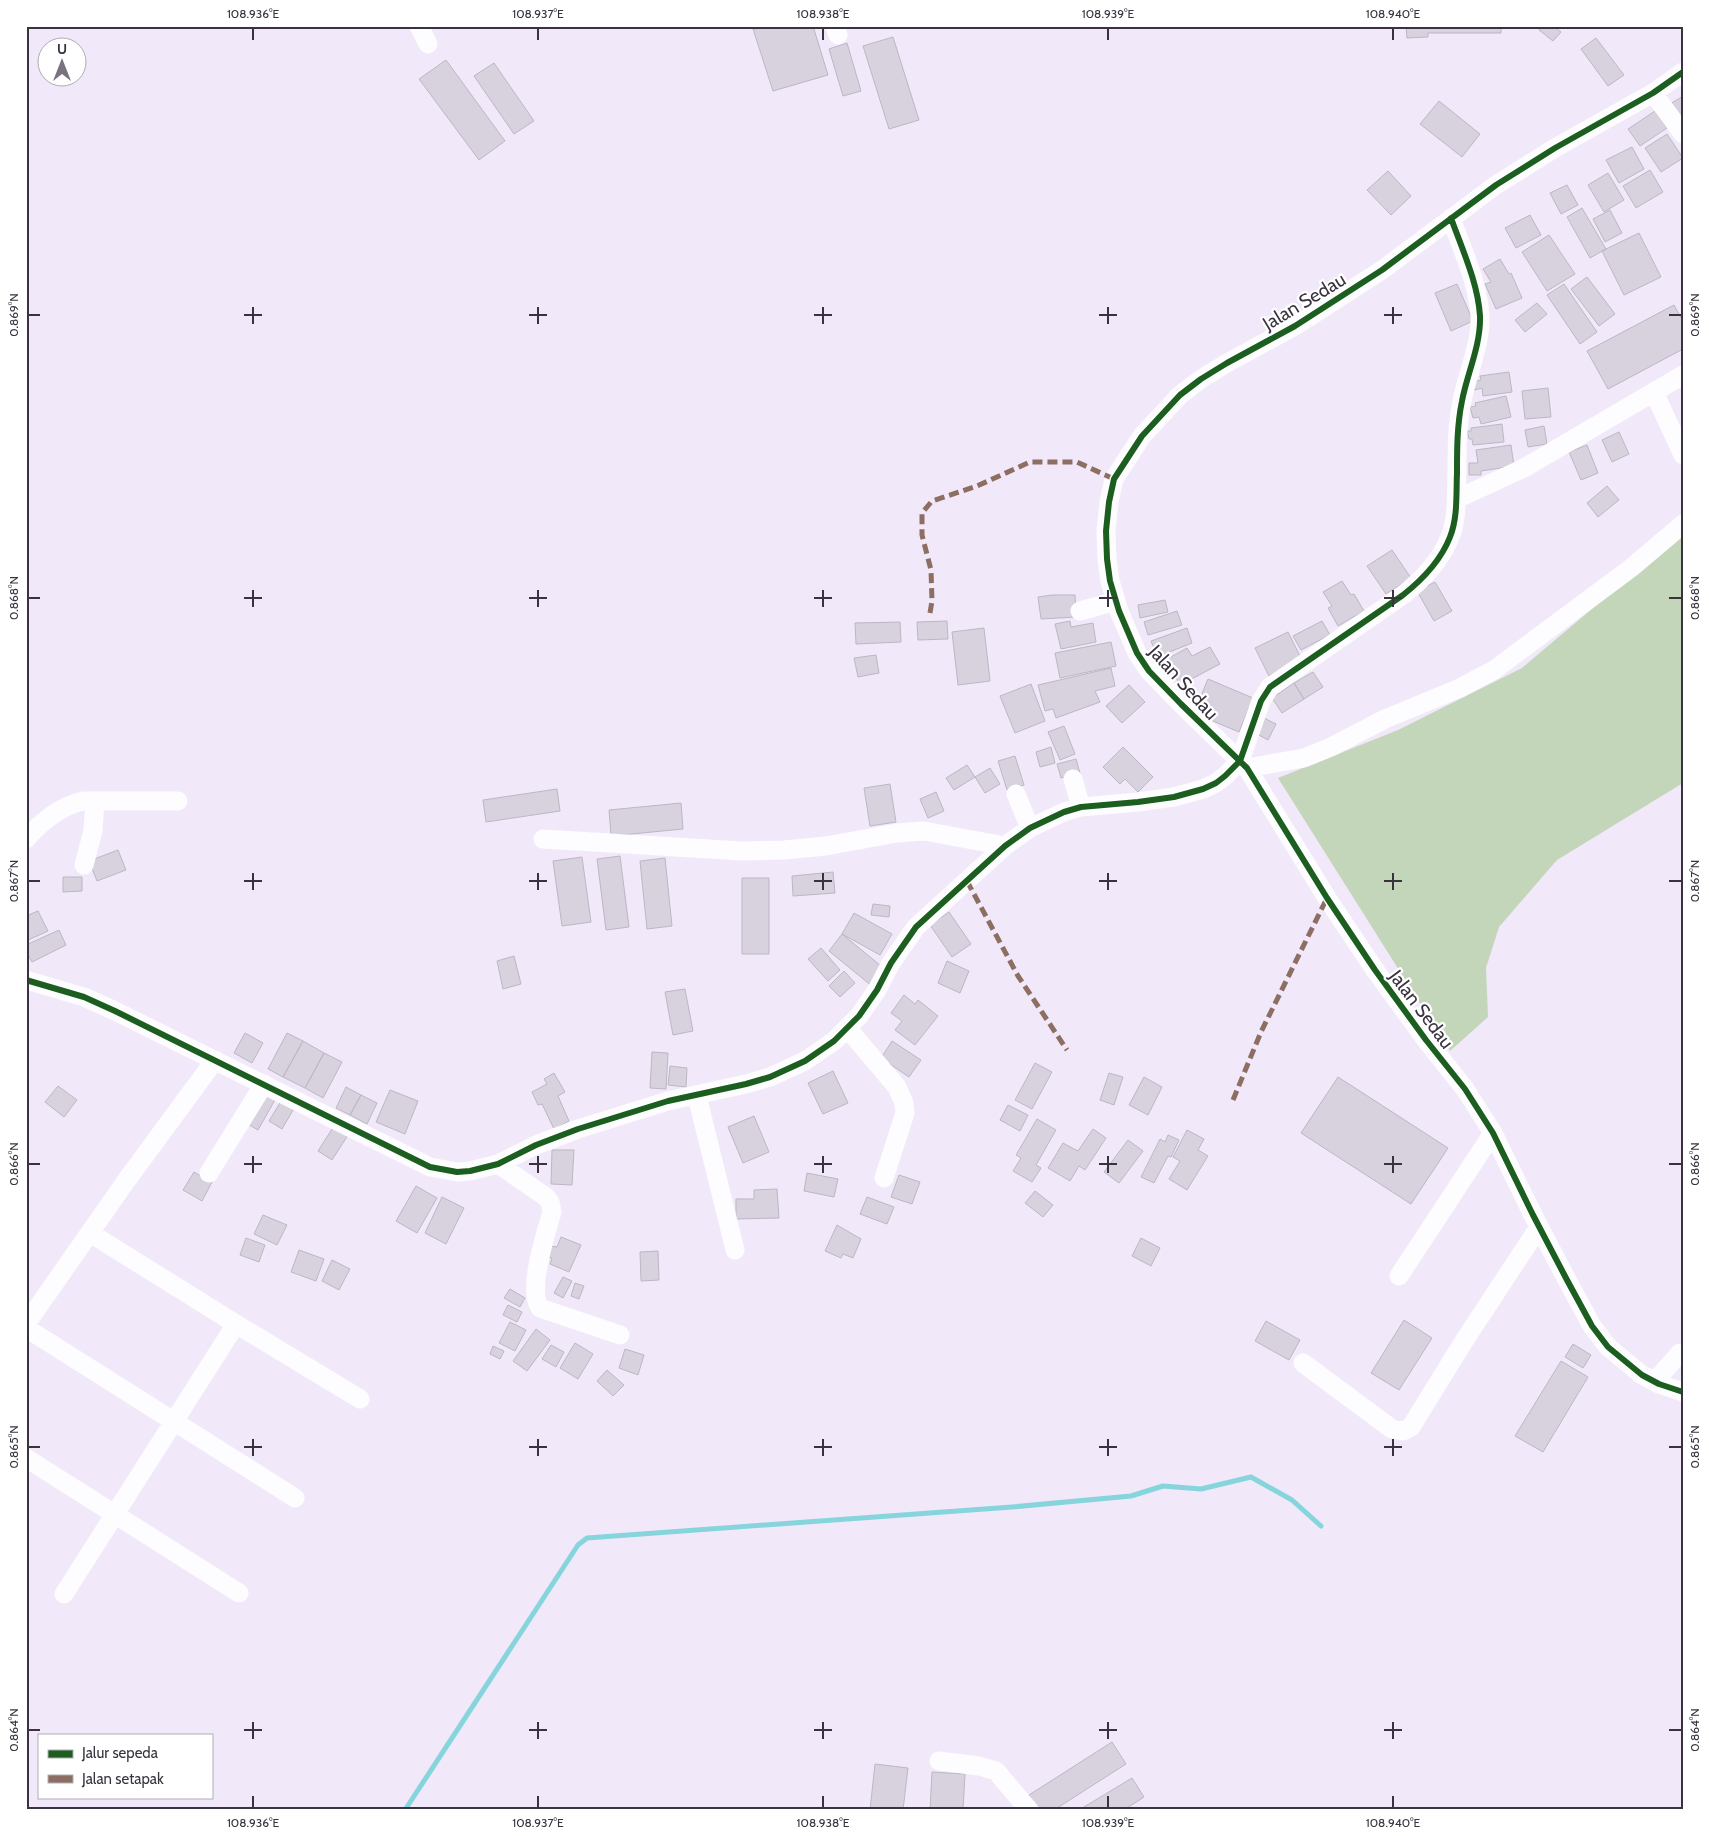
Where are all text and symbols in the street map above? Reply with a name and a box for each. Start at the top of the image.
text: 108.936°E [227,6,279,21]
text: 108.937°E [512,6,564,21]
text: 108.938°E [797,6,850,21]
text: 108.939°E [1082,6,1135,21]
text: 108.940°E [1366,6,1421,21]
north arrow [38,38,88,88]
text: U [57,40,67,58]
street label: Jalan Sedau [1258,268,1350,336]
text: 0.869°N [6,293,21,337]
text: 0.869°N [1687,293,1702,337]
text: 0.868°N [6,576,21,620]
text: 0.868°N [1687,576,1702,620]
street label: Jalan Sedau [1143,639,1223,724]
text: 0.867°N [6,860,21,902]
text: 0.867°N [1687,860,1702,902]
street label: Jalan Sedau [1384,965,1459,1053]
text: 0.866°N [6,1142,21,1186]
text: 0.866°N [1687,1142,1702,1186]
text: 0.865°N [6,1425,21,1469]
text: 0.865°N [1687,1425,1702,1469]
text: 0.864°N [6,1708,21,1752]
text: 0.864°N [1687,1708,1702,1752]
legend [38,1734,212,1798]
text: Jalur sepeda [81,1744,159,1762]
text: Jalan setapak [81,1770,164,1788]
text: 108.936°E [227,1815,279,1830]
text: 108.937°E [512,1815,564,1830]
text: 108.938°E [797,1815,850,1830]
text: 108.939°E [1082,1815,1135,1830]
text: 108.940°E [1366,1815,1421,1830]

